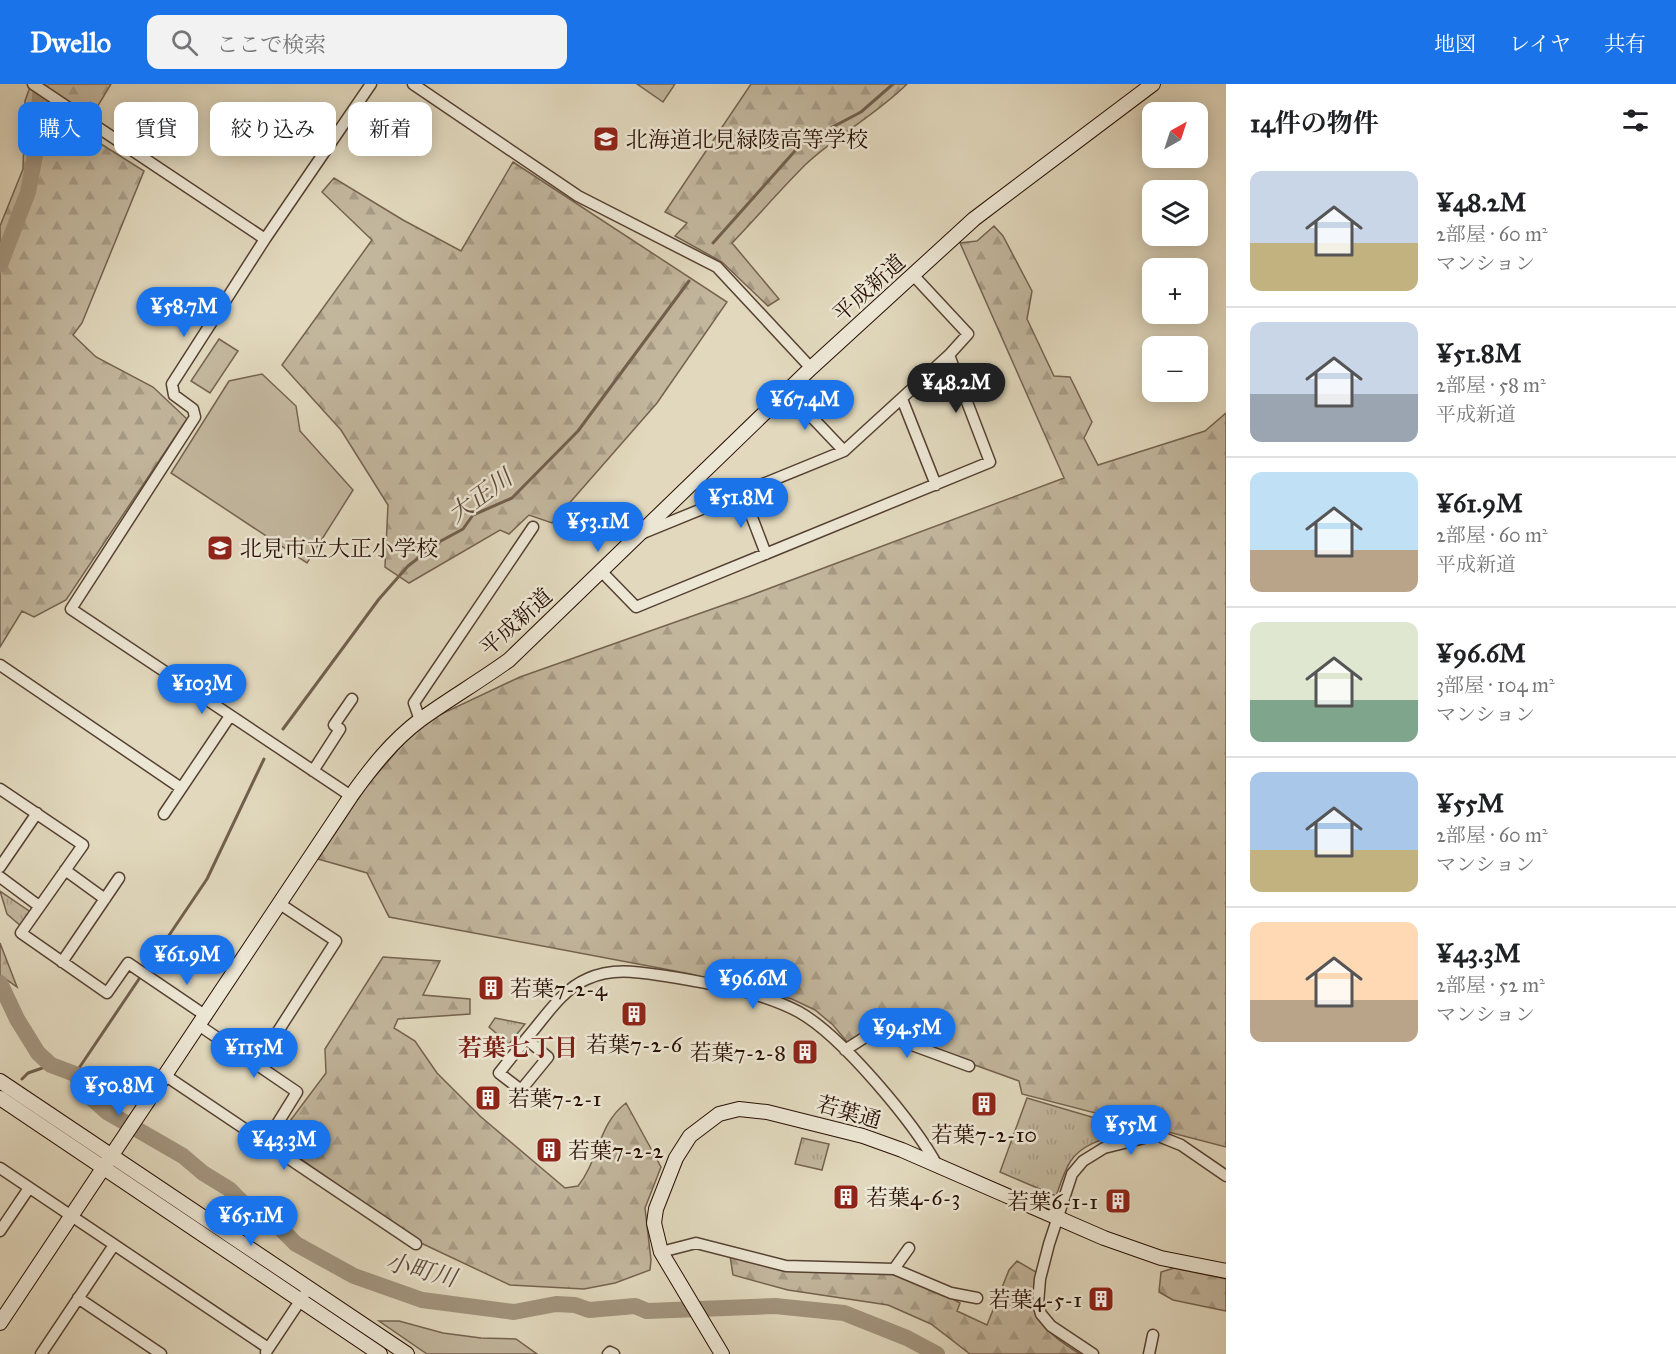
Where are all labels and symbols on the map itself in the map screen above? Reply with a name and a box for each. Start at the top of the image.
north arrow [1142,102,1208,168]
school or university icon: 北海道北見緑陵高等学校 [591,124,621,154]
place label: 北海道北見緑陵高等学校 [626,126,868,153]
street label: 平成新道 [827,249,911,327]
pin: ¥58.7M [135,287,233,338]
pin: ¥48.2M [907,363,1005,414]
pin: ¥67.4M [756,380,854,431]
water label: 大正川 [442,461,520,529]
pin: ¥51.8M [692,478,790,529]
pin: ¥53.1M [549,502,647,553]
school or university icon: 北見市立大正小学校 [205,533,235,563]
place label: 北見市立大正小学校 [240,535,438,562]
street label: 平成新道 [474,583,558,661]
pin: ¥103M [160,664,244,715]
pin: ¥61.9M [138,935,236,986]
pin: ¥96.6M [704,959,802,1010]
building icon: 若葉7-2-4 [476,973,506,1003]
place label: 若葉7-2-4 [510,975,608,1002]
building icon: 若葉7-2-6 [619,999,649,1029]
pin: ¥94.5M [858,1008,956,1059]
pin: ¥115M [212,1028,296,1079]
place label: 若葉7-2-6 [586,1031,683,1058]
district label: 若葉七丁目 [458,1033,578,1063]
building icon: 若葉7-2-8 [790,1037,820,1067]
place label: 若葉7-2-8 [690,1039,786,1066]
pin: ¥50.8M [70,1066,168,1117]
building icon: 若葉7-2-1 [473,1083,503,1113]
place label: 若葉7-2-1 [508,1085,601,1112]
building icon: 若葉7-2-10 [969,1089,999,1119]
street label: 若葉通 [814,1090,884,1134]
pin: ¥55M [1095,1105,1167,1156]
pin: ¥43.3M [235,1120,333,1171]
place label: 若葉7-2-10 [931,1121,1037,1148]
building icon: 若葉7-2-2 [534,1135,564,1165]
place label: 若葉7-2-2 [568,1137,664,1164]
building icon: 若葉4-6-3 [831,1182,861,1212]
place label: 若葉4-6-3 [866,1184,960,1211]
building icon: 若葉6-1-1 [1103,1186,1133,1216]
place label: 若葉6-1-1 [1007,1188,1098,1215]
pin: ¥65.1M [202,1196,300,1247]
water label: 小町川 [382,1247,462,1294]
building icon: 若葉4-5-1 [1086,1284,1116,1314]
place label: 若葉4-5-1 [989,1286,1082,1313]

